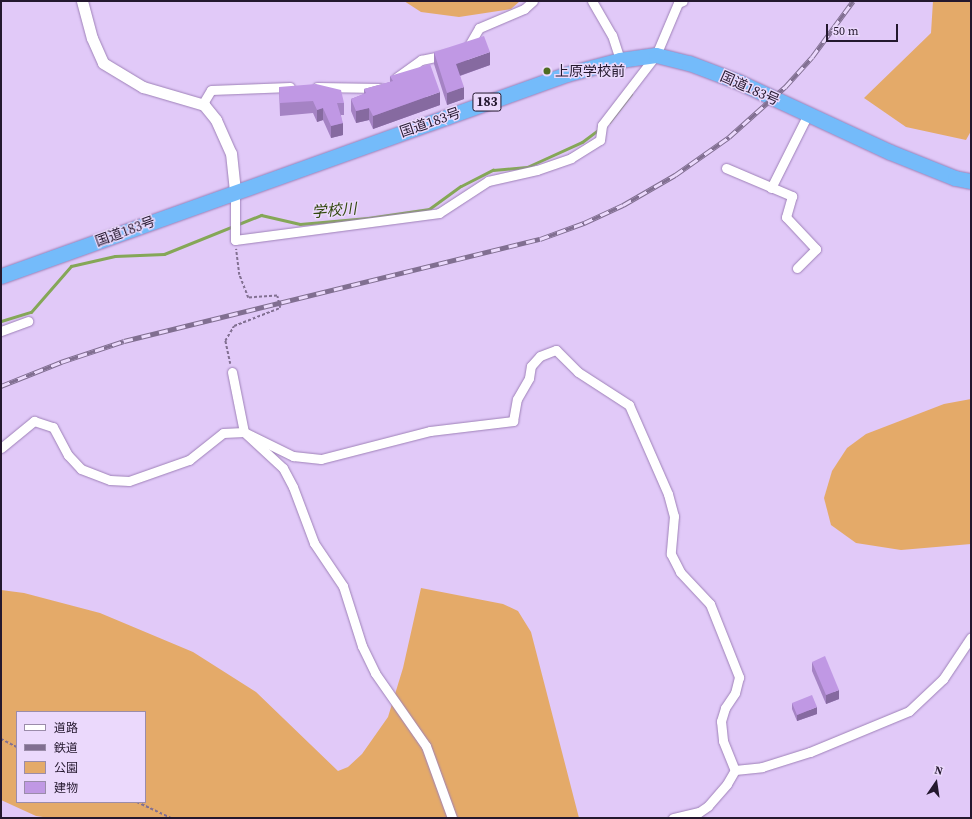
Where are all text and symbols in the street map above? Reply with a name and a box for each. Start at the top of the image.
scale bar [828,16,900,42]
text: 50 m [833,23,859,39]
place label: 上原学校前 [555,63,625,79]
marker: 上原学校前 [542,66,552,76]
street label: 国道183号 [718,68,782,108]
road number: 183 [472,91,502,113]
street label: 国道183号 [397,104,463,140]
water label: 学校川 [311,199,357,221]
street label: 国道183号 [93,212,157,250]
legend [16,711,146,803]
text: 道路 [54,720,78,736]
text: 鉄道 [54,740,78,756]
text: 公園 [54,760,78,776]
north arrow [916,763,956,803]
text: N [933,763,944,779]
text: 建物 [54,780,78,796]

